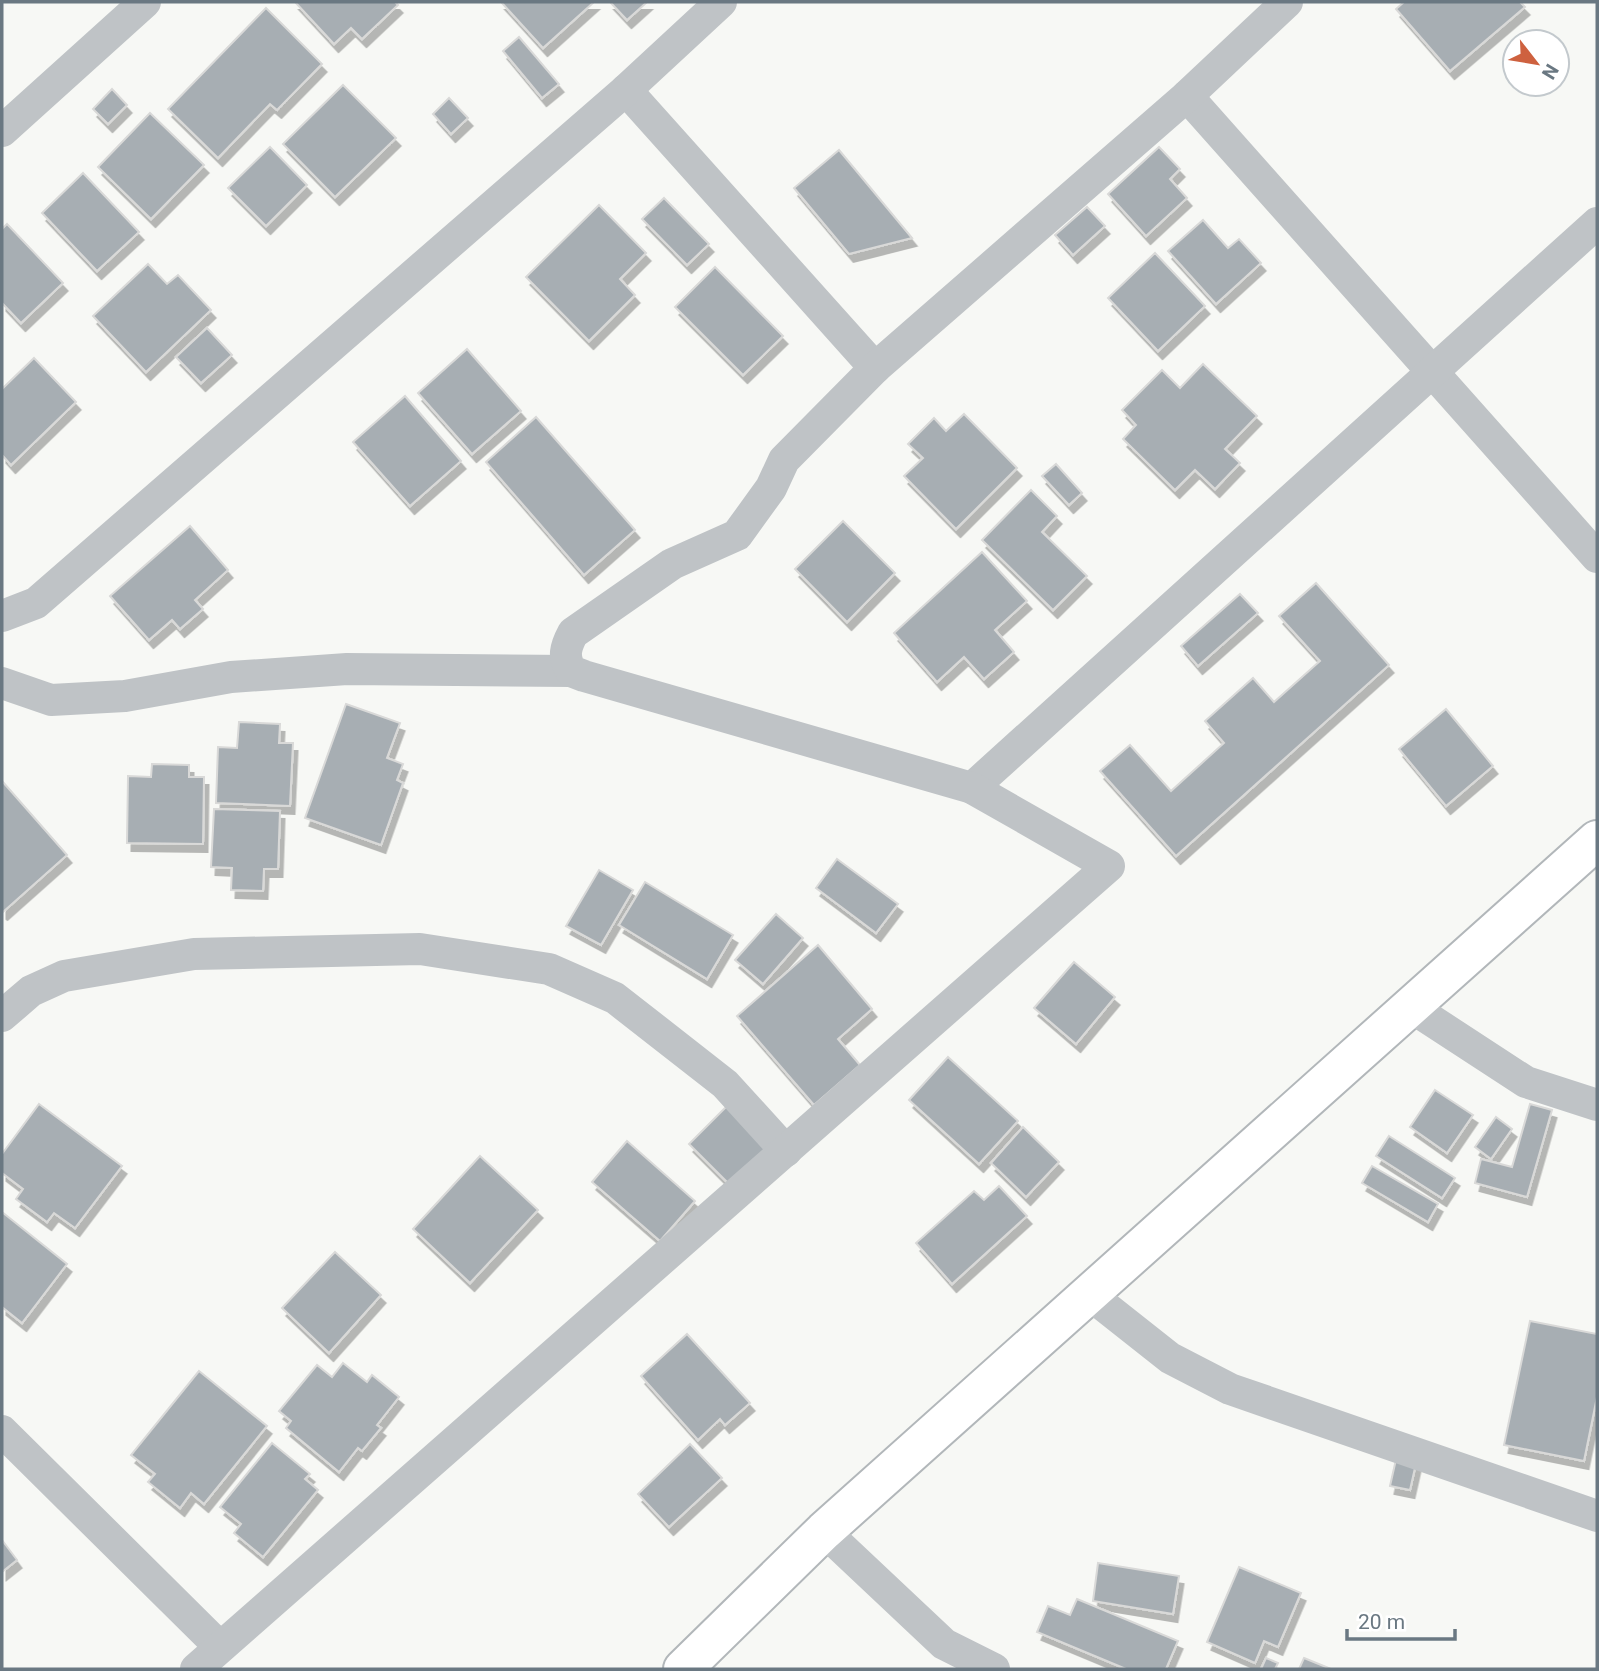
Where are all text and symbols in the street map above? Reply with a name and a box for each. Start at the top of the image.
north arrow [1501,28,1571,98]
text: N [1537,60,1563,83]
scale bar [1347,1598,1456,1642]
text: 20 m [1358,1610,1405,1634]

